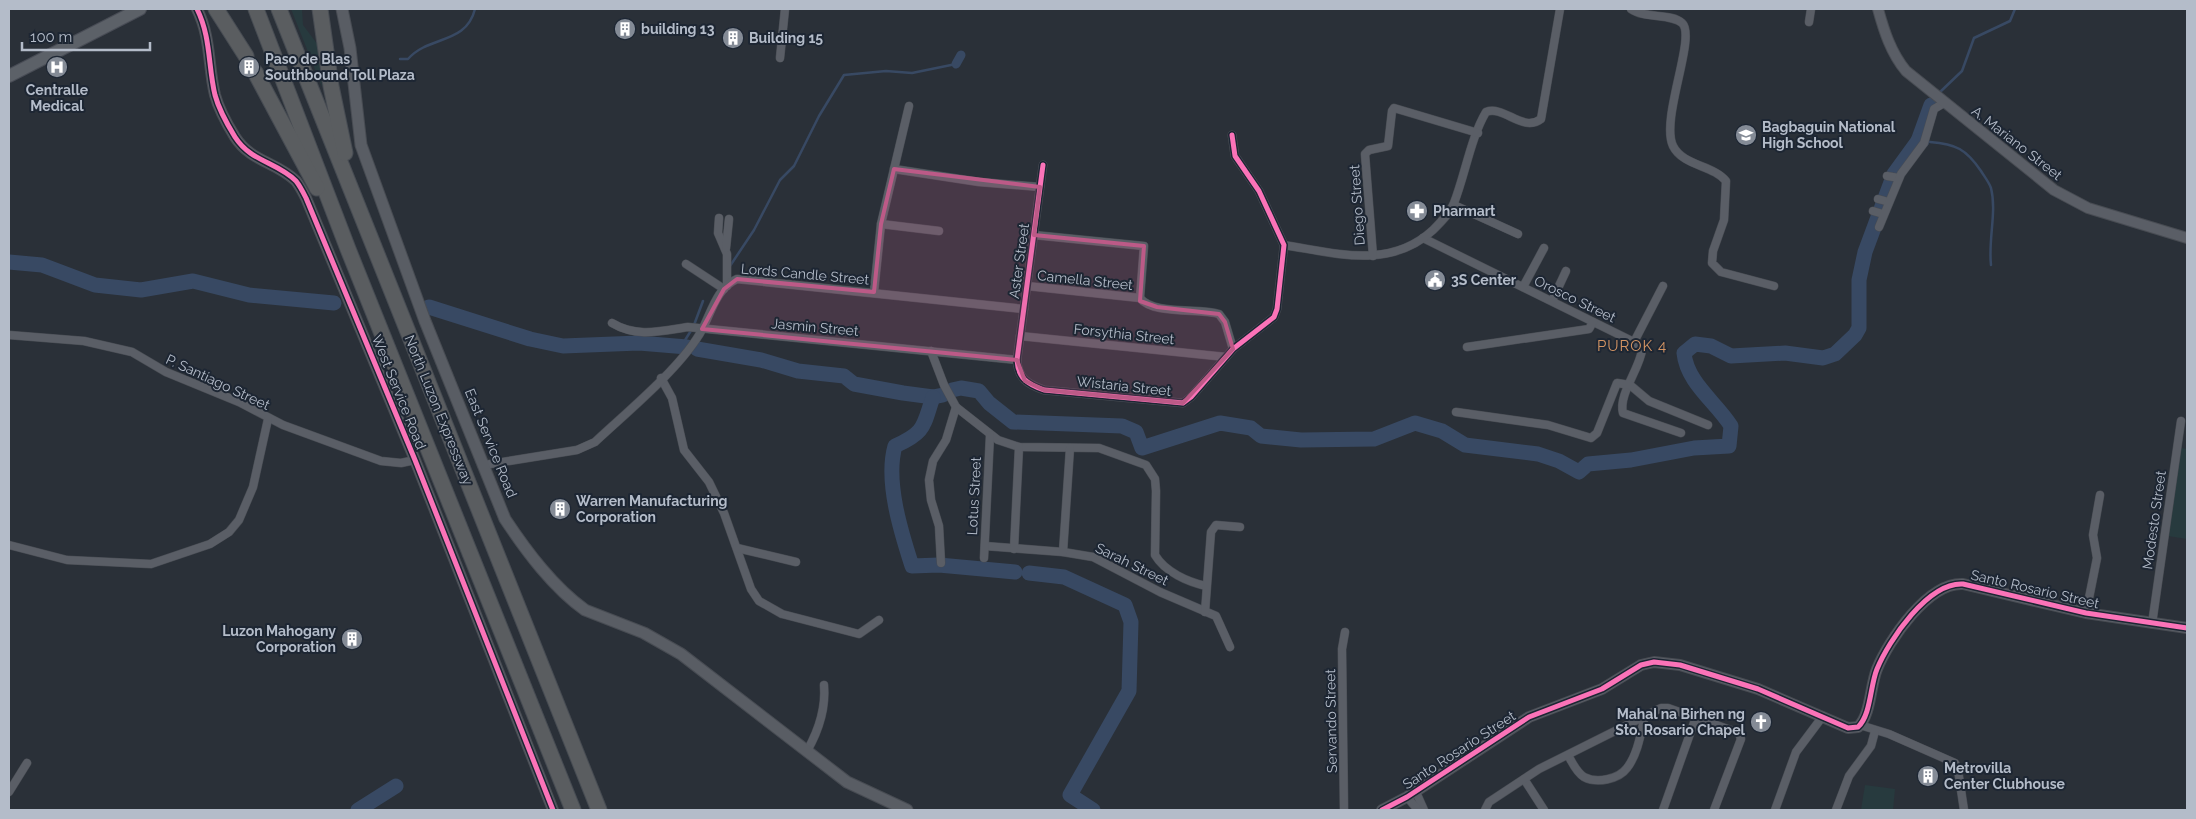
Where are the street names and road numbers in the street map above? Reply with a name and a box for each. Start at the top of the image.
street label: A. Mariano Street [1969,103,2066,183]
street label: Diego Street [1346,164,1368,246]
street label: Aster Street [1006,222,1032,300]
street label: Lords Candle Street [740,260,870,288]
street label: Camella Street [1036,267,1134,293]
street label: Orosco Street [1532,272,1619,326]
street label: Jasmin Street [771,315,860,339]
street label: Forsythia Street [1073,321,1175,347]
street label: West Service Road [369,332,429,452]
street label: North Luzon Expressway [402,333,477,488]
street label: P. Santiago Street [164,351,273,413]
street label: Wistaria Street [1076,373,1172,399]
street label: East Service Road [462,386,520,500]
street label: Lotus Street [964,456,984,536]
street label: Modesto Street [2139,469,2169,570]
street label: Sarah Street [1093,539,1171,589]
street label: Santo Rosario Street [1969,566,2101,612]
street label: Servando Street [1322,668,1340,773]
street label: Santo Rosario Street [1400,707,1519,792]

